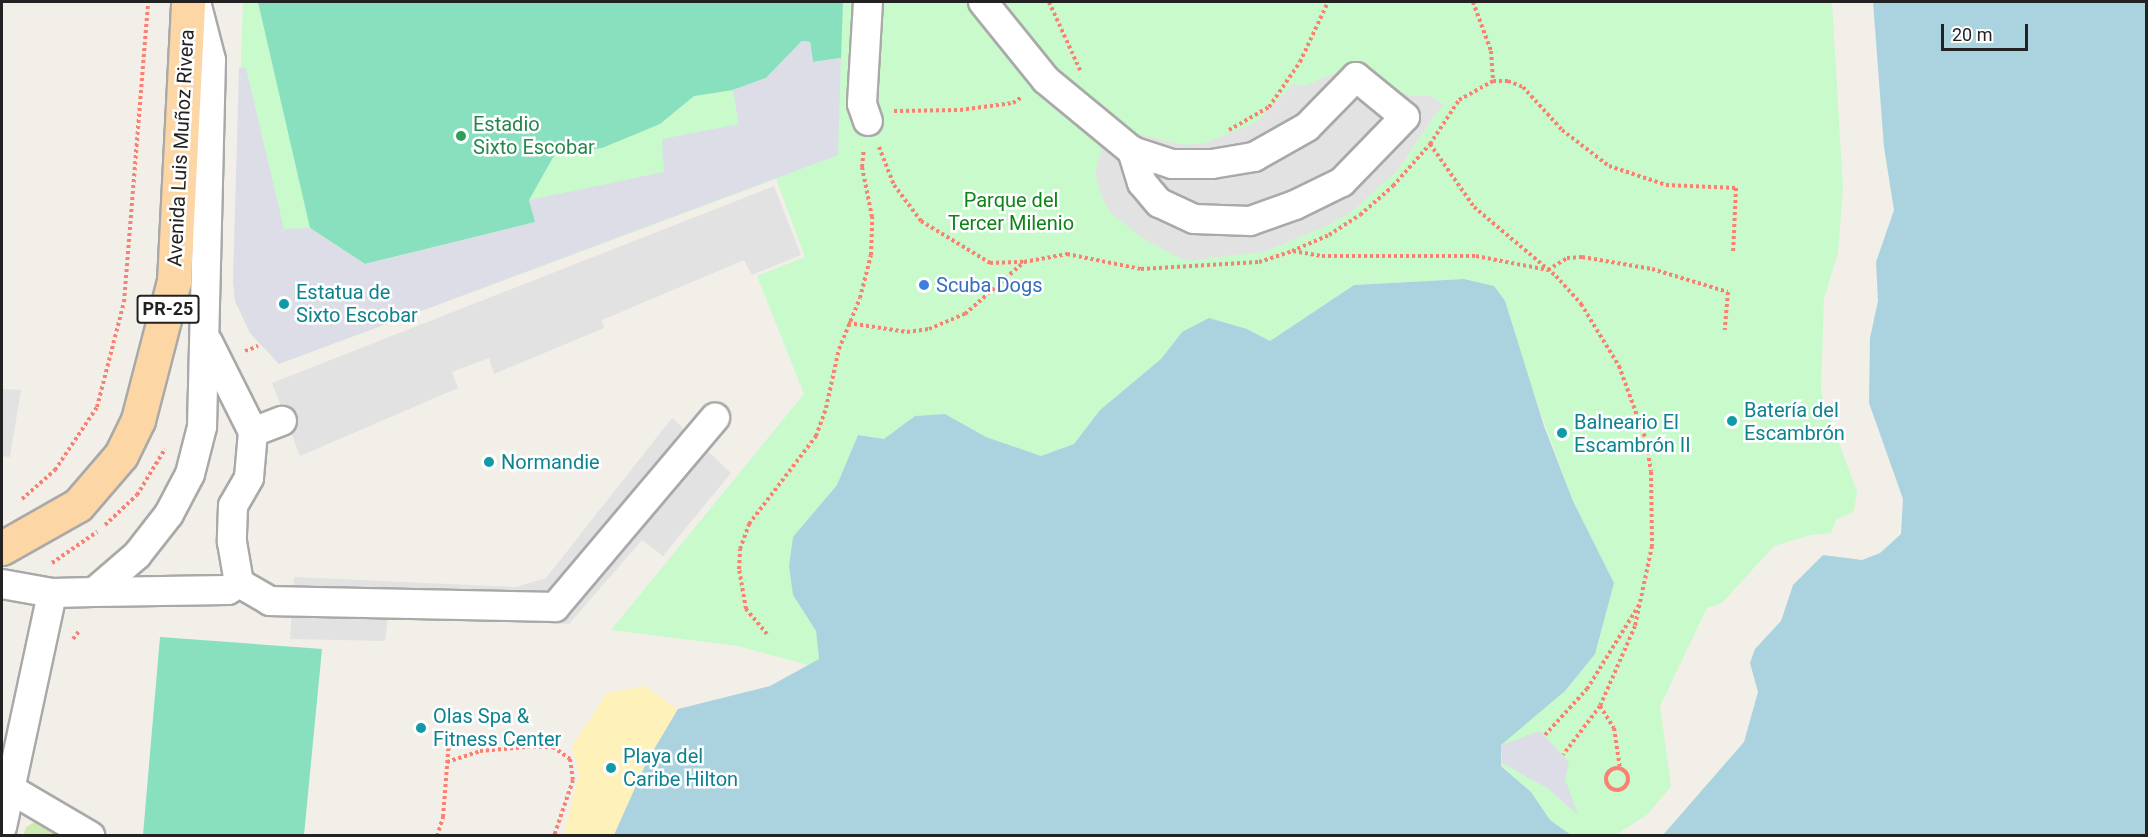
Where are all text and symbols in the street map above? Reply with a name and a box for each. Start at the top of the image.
scale bar [1944,12,2031,50]
text: 20 m [1952,24,1992,45]
street label: Avenida Luis Muñoz Rivera [163,29,199,267]
place label: Estadio Sixto Escobar [473,112,595,159]
marker: Estadio Sixto Escobar [454,129,468,143]
park label: Parque del Tercer Milenio [948,188,1074,235]
place label: Scuba Dogs [936,273,1043,297]
marker: Scuba Dogs [917,278,931,292]
place label: Estatua de Sixto Escobar [296,280,418,327]
road number: PR-25 [136,294,200,324]
marker: Estatua de Sixto Escobar [277,297,291,311]
place label: Batería del Escambrón [1744,398,1845,445]
place label: Balneario El Escambrón II [1574,410,1691,457]
marker: Batería del Escambrón [1725,414,1739,428]
marker: Balneario El Escambrón II [1555,426,1569,440]
place label: Normandie [501,450,600,474]
marker: Normandie [482,455,496,469]
place label: Olas Spa & Fitness Center [433,704,561,751]
marker: Olas Spa & Fitness Center [414,721,428,735]
place label: Playa del Caribe Hilton [623,744,738,791]
marker: Playa del Caribe Hilton [604,761,618,775]

